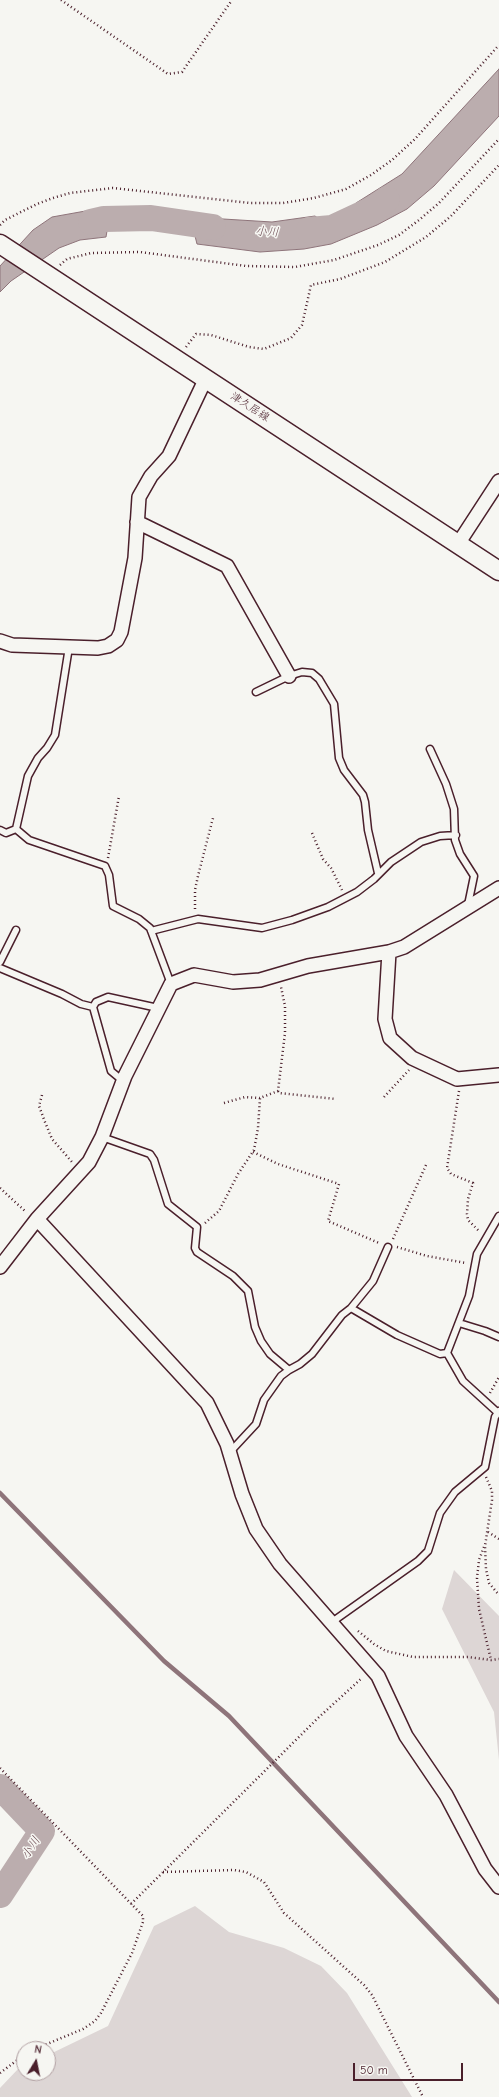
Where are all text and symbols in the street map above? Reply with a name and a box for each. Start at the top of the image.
water label: 小川 [255,224,279,240]
street label: 津久居線 [228,389,272,425]
water label: 小川 [18,1834,44,1862]
north arrow [16,2041,56,2081]
text: N [33,2043,43,2057]
scale bar [355,2055,465,2081]
text: 50 m [360,2063,388,2077]

